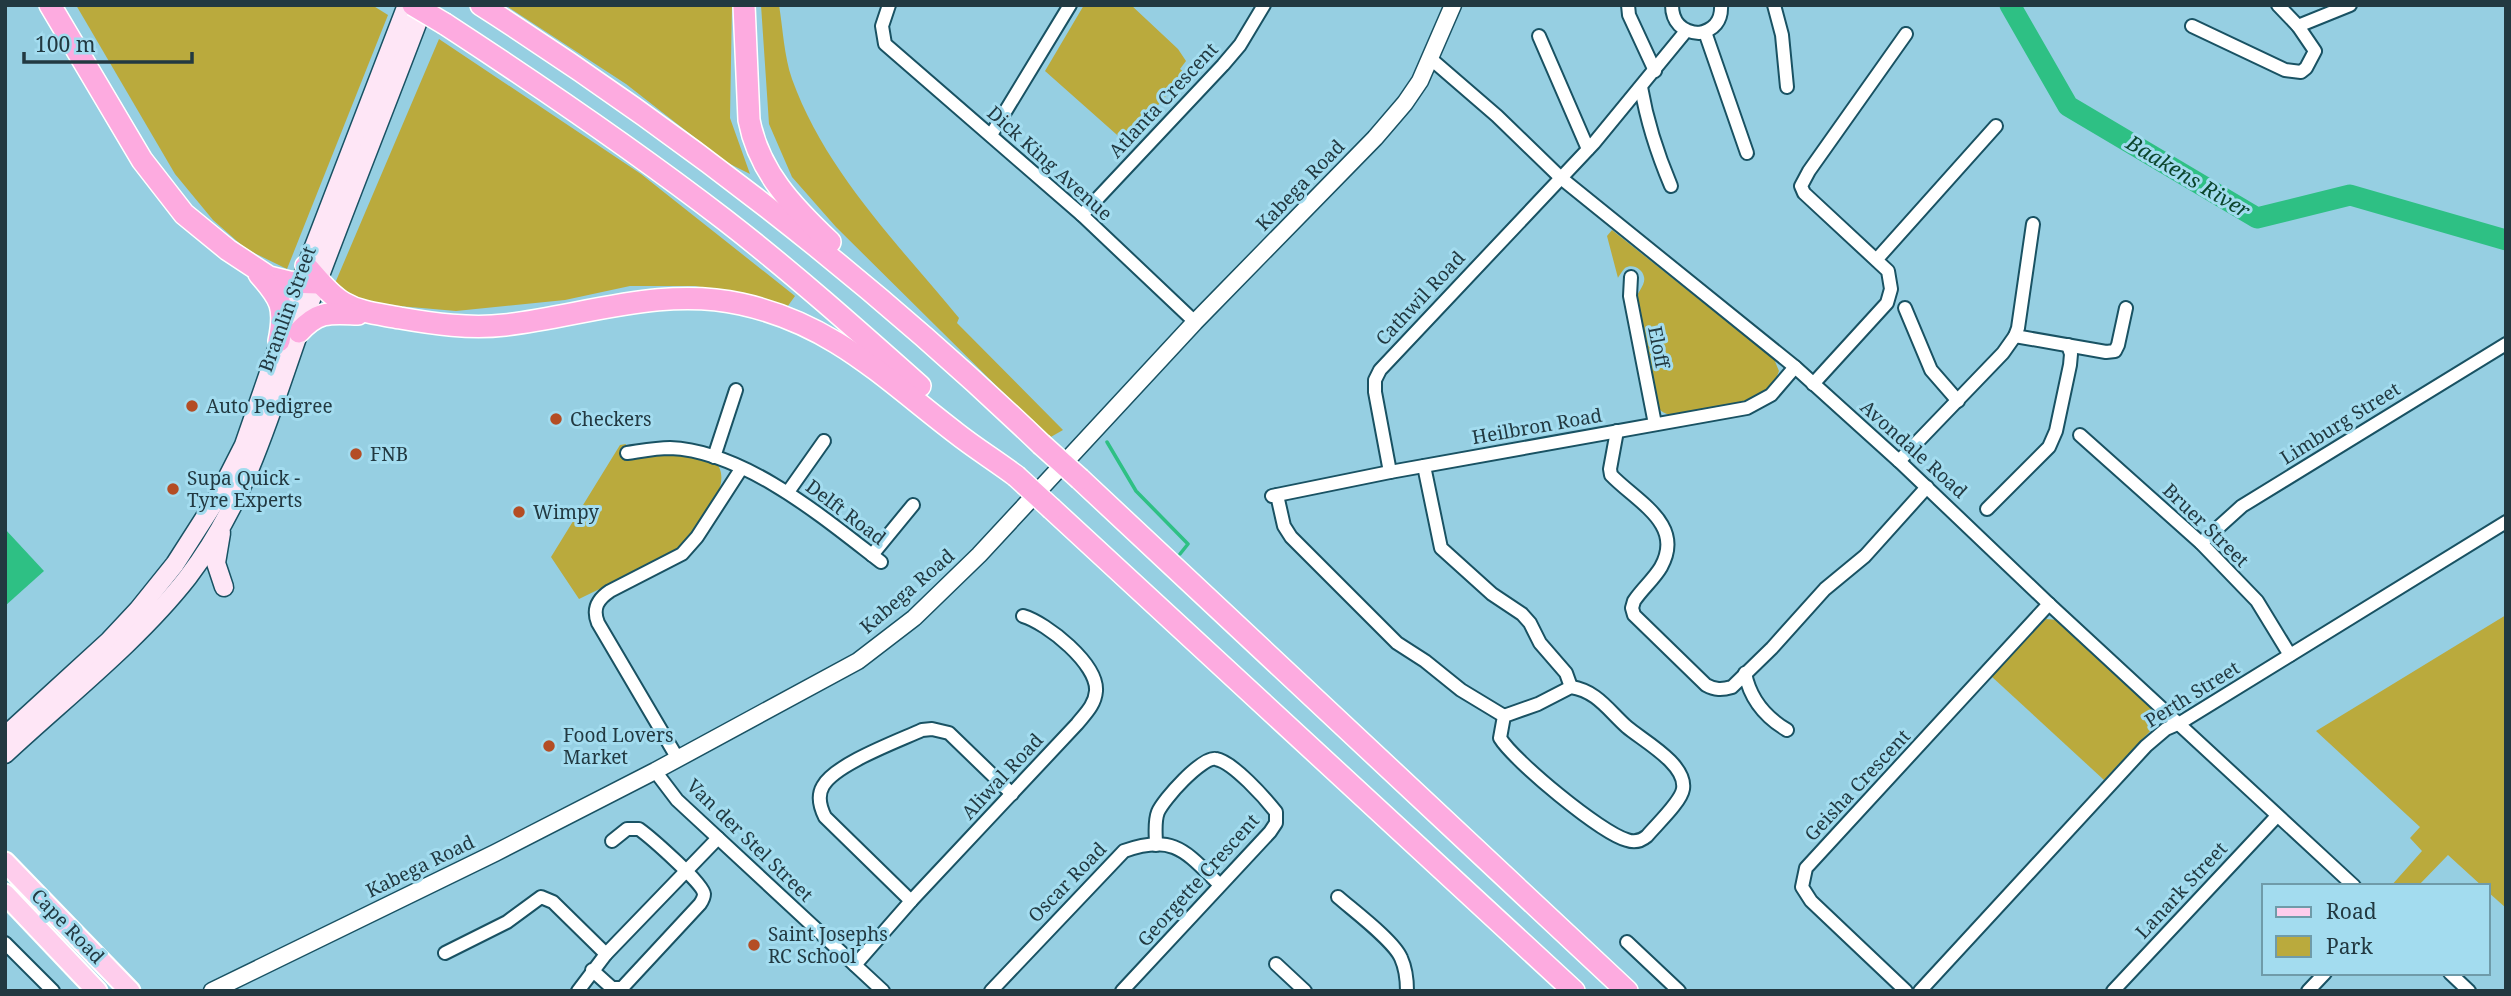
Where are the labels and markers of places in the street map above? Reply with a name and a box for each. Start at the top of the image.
place label: Auto Pedigree [206,393,333,419]
marker: Auto Pedigree [184,398,200,414]
place label: Checkers [570,406,652,432]
marker: Checkers [548,411,564,427]
place label: FNB [370,441,408,467]
marker: FNB [348,446,364,462]
place label: Supa Quick - Tyre Experts [187,465,302,513]
marker: Supa Quick - Tyre Experts [165,481,181,497]
place label: Wimpy [533,499,599,525]
marker: Wimpy [511,504,527,520]
place label: Food Lovers Market [563,722,673,770]
marker: Food Lovers Market [541,738,557,754]
place label: Saint Josephs RC School [768,921,888,969]
marker: Saint Josephs RC School [746,937,762,953]

